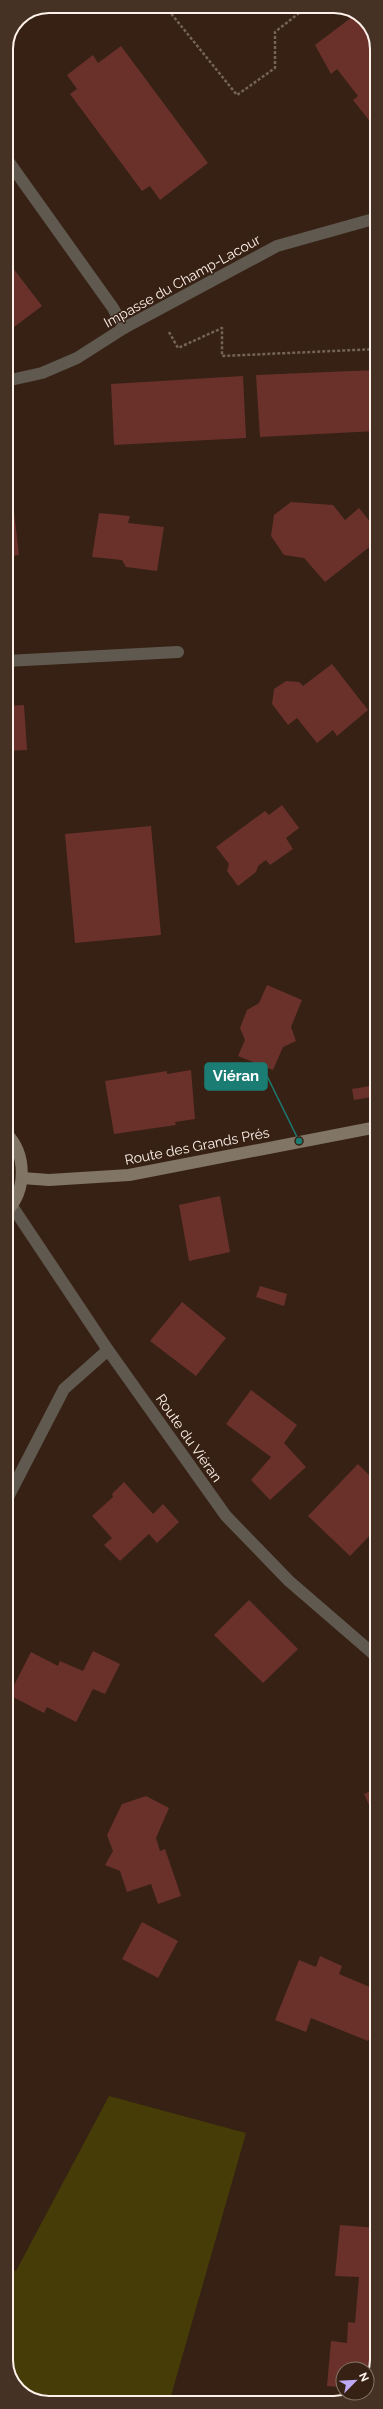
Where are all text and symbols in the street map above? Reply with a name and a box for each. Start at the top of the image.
street label: Impasse du Champ-Lacour [101,231,263,331]
callout: Viéran [205,1063,267,1090]
text: Viéran [213,1067,259,1085]
street label: Route des Grands Prés [123,1124,271,1168]
street label: Route du Viéran [153,1391,225,1485]
north arrow [335,2361,375,2401]
text: N [356,2371,371,2384]

